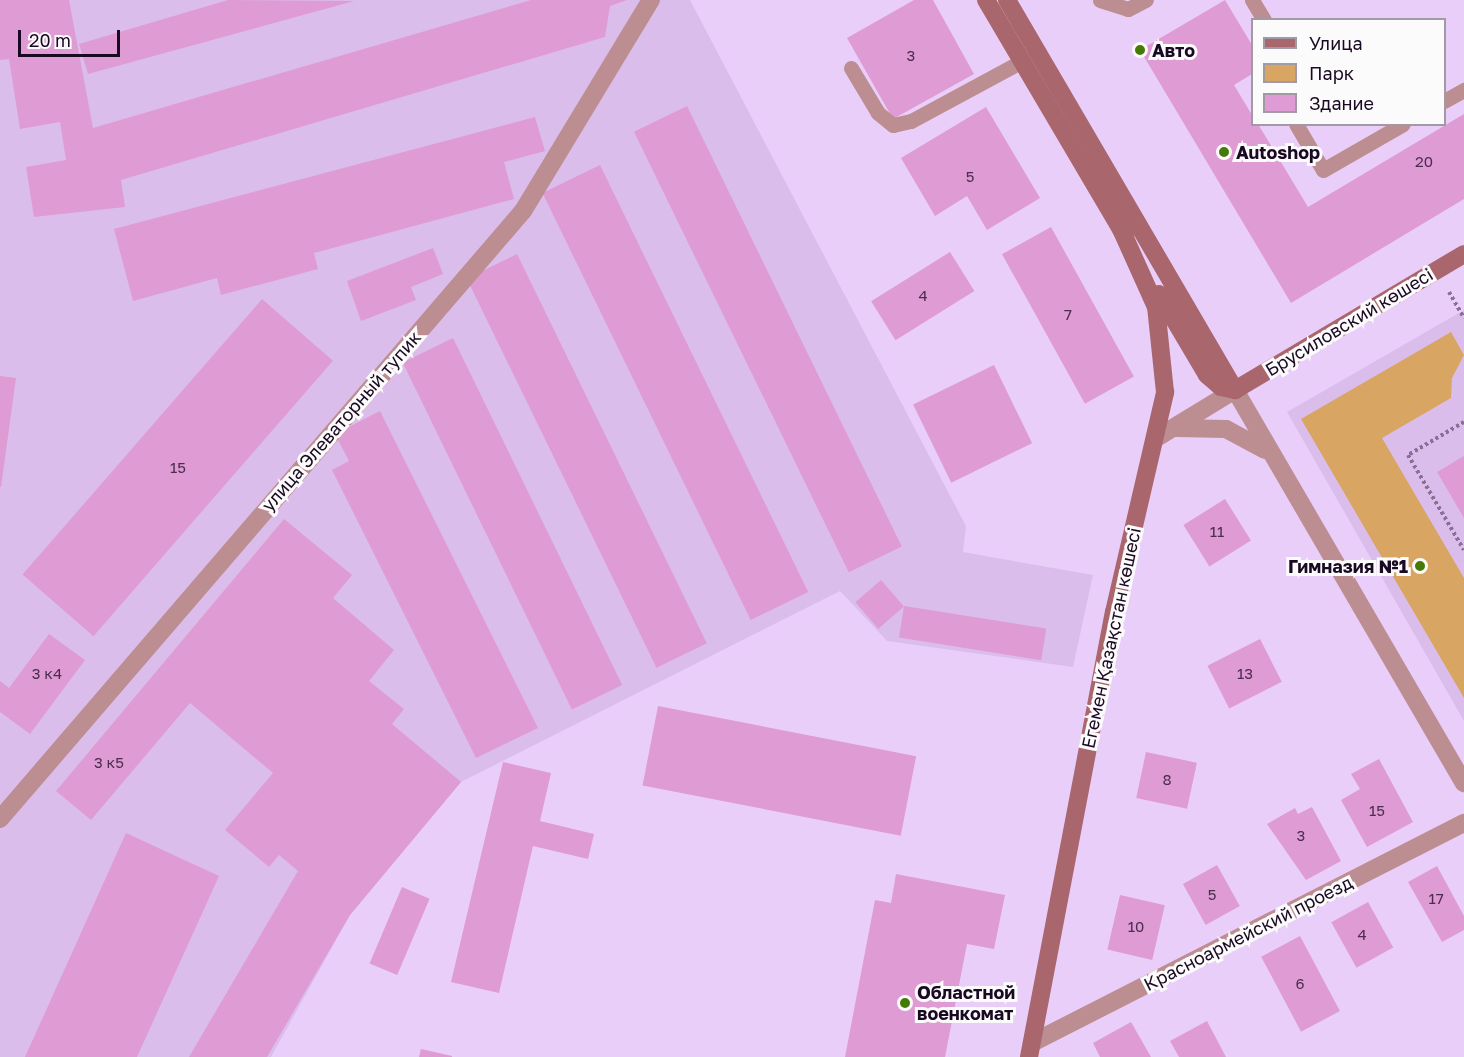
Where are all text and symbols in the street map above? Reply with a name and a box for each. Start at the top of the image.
scale bar [21,18,123,56]
legend [1251,18,1446,126]
text: 20 m [29,29,71,51]
text: Улица [1309,32,1363,54]
place label: Авто [1152,39,1195,61]
marker: Авто [1133,43,1147,57]
house number: 3 [907,47,915,65]
text: Парк [1309,62,1354,84]
text: Здание [1309,92,1374,114]
place label: Autoshop [1236,141,1320,163]
marker: Autoshop [1217,145,1231,159]
house number: 20 [1415,153,1433,171]
house number: 5 [966,168,974,186]
street label: Брусиловский көшесі [1261,263,1437,381]
house number: 4 [918,287,928,305]
house number: 7 [1064,306,1072,324]
street label: улица Элеваторный тупик [257,327,425,515]
house number: 15 [170,459,186,477]
house number: 11 [1210,523,1224,541]
street label: Егемен Қазақстан көшесі [1077,526,1145,750]
place label: Гимназия №1 [1288,555,1408,577]
marker: Гимназия №1 [1413,559,1427,573]
house number: 3 к4 [32,665,62,683]
house number: 13 [1237,665,1253,683]
house number: 3 к5 [94,754,124,772]
house number: 8 [1162,771,1172,789]
house number: 15 [1369,802,1385,820]
house number: 3 [1297,827,1305,845]
street label: Красноармейский проезд [1140,871,1356,995]
house number: 5 [1208,886,1216,904]
house number: 17 [1428,890,1444,908]
house number: 10 [1128,918,1144,936]
house number: 4 [1357,926,1367,944]
house number: 6 [1295,975,1305,993]
place label: Областной военкомат [917,982,1015,1024]
marker: Областной военкомат [898,996,912,1010]

